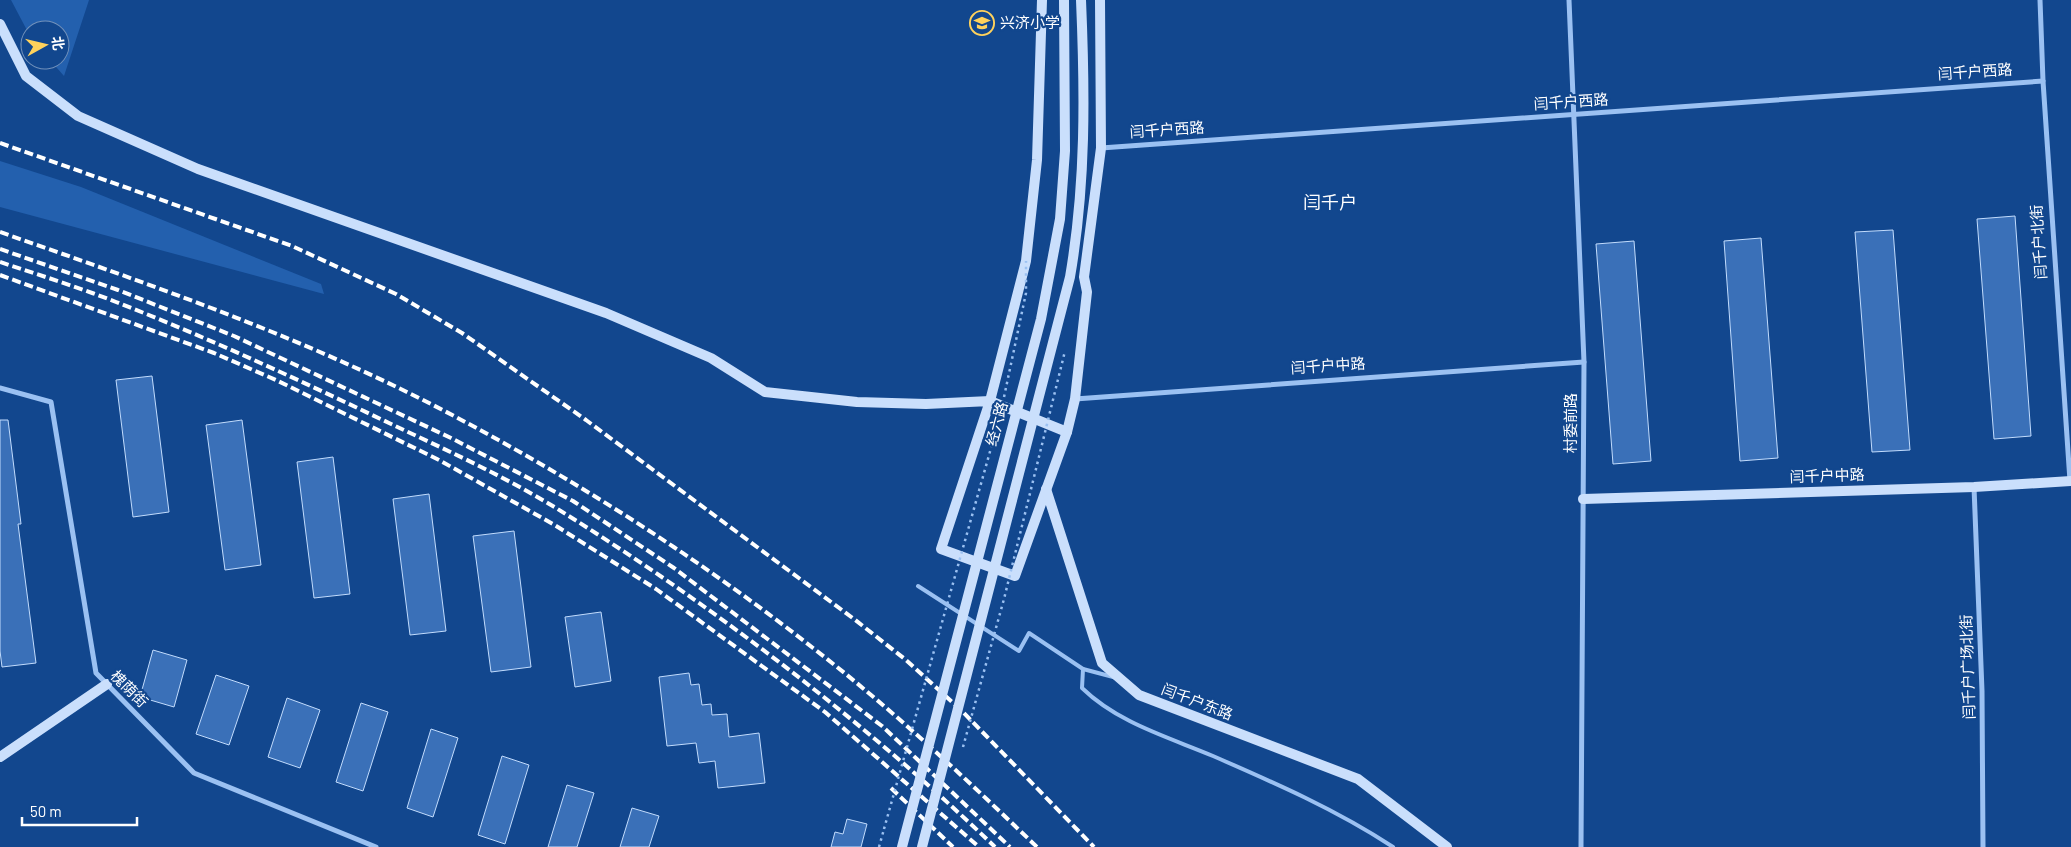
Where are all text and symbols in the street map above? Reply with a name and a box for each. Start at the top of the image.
school or university icon: 兴济小学 [969,10,995,36]
place label: 兴济小学 [1000,13,1060,31]
north arrow [20,20,70,70]
text: 北 [49,35,68,51]
street label: 闫千户西路 [1937,59,2013,83]
street label: 闫千户西路 [1533,89,1609,113]
street label: 闫千户西路 [1129,117,1205,141]
district label: 闫千户 [1303,191,1357,213]
street label: 闫千户北街 [2026,204,2050,280]
street label: 闫千户中路 [1290,353,1366,377]
street label: 村委前路 [1561,393,1579,453]
street label: 经六路 [982,400,1011,448]
street label: 闫千户中路 [1789,465,1865,485]
street label: 闫千户广场北街 [1956,614,1978,720]
street label: 槐荫街 [107,666,152,711]
street label: 闫千户东路 [1159,679,1236,723]
scale bar [22,794,138,826]
text: 50 m [30,802,62,820]

